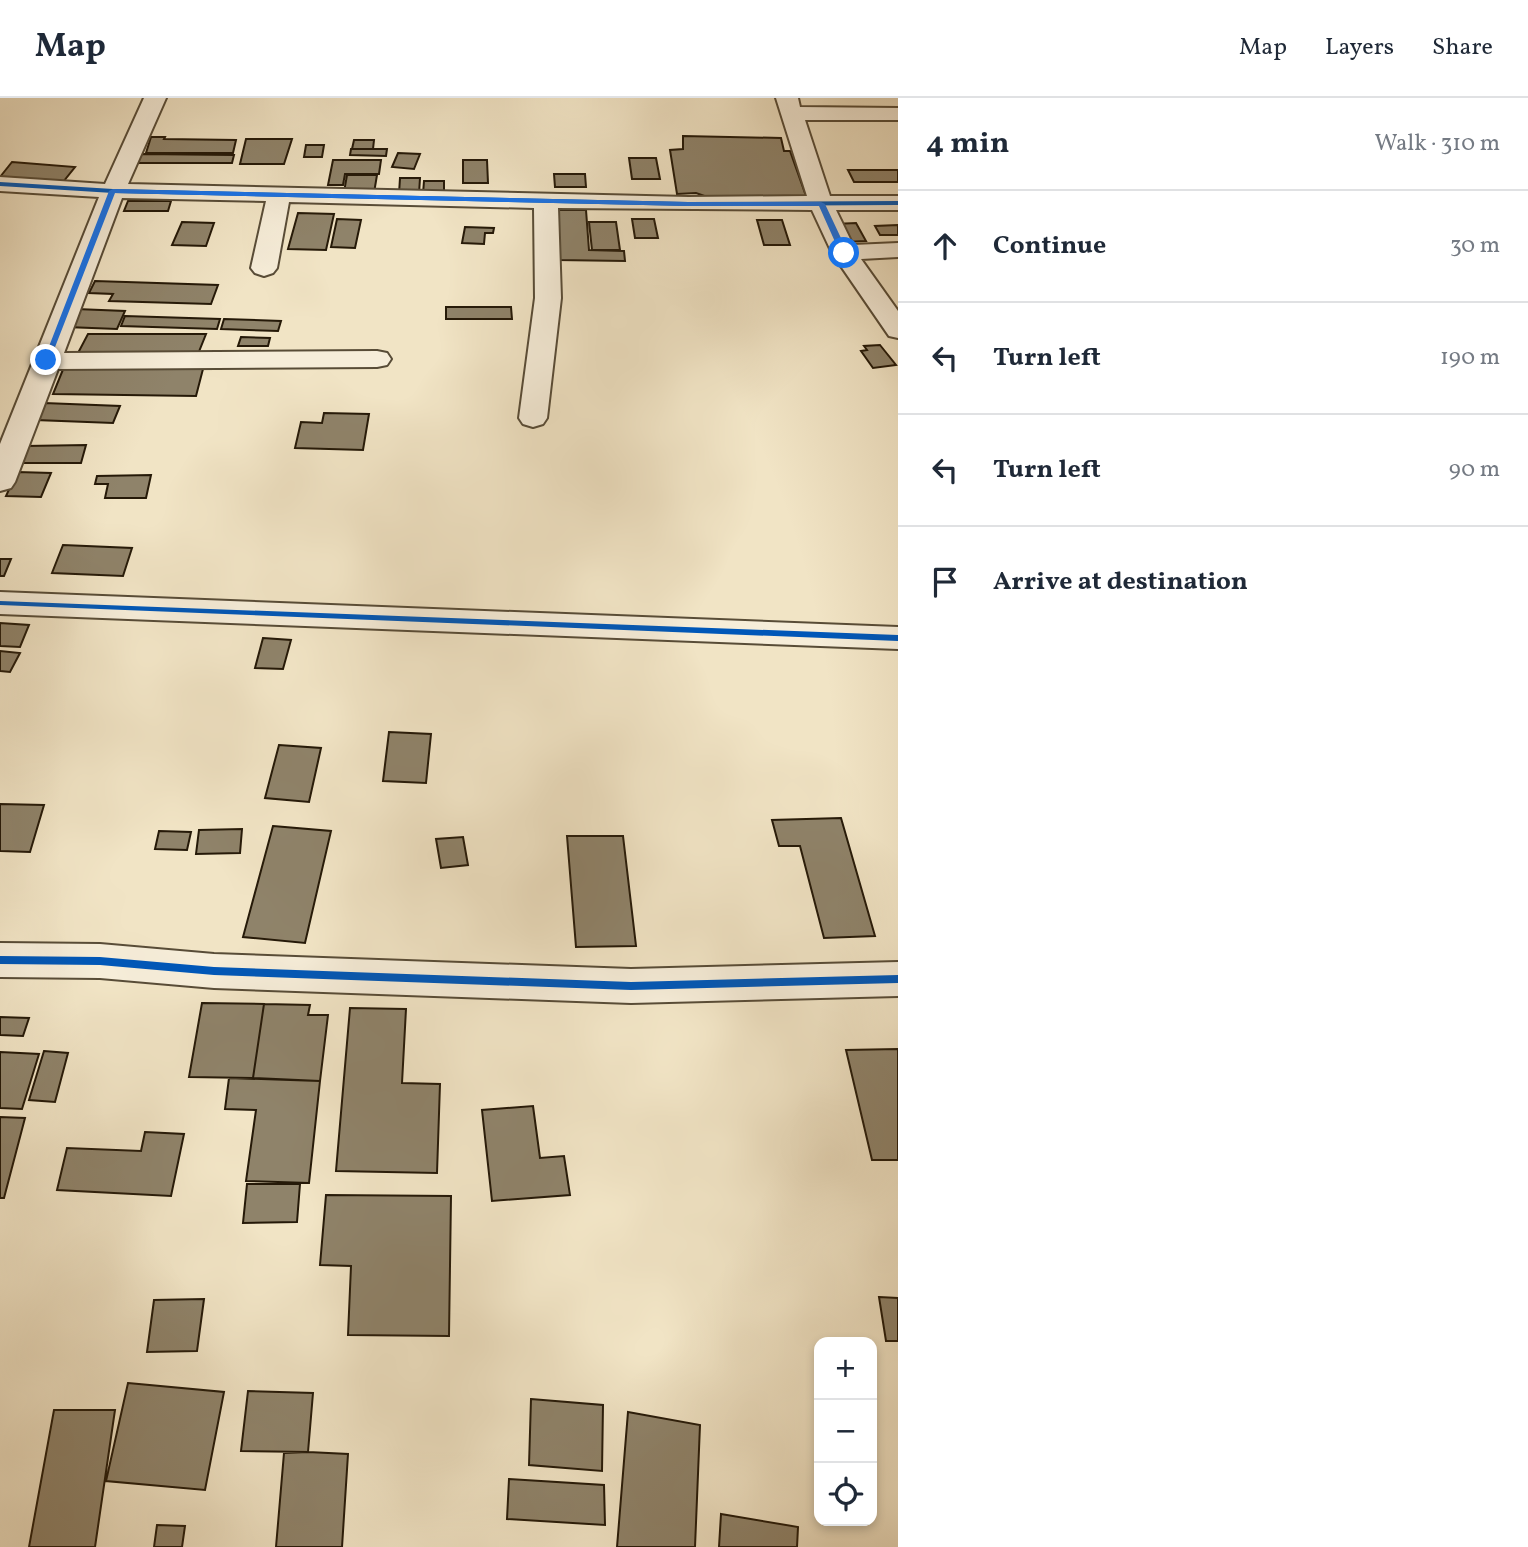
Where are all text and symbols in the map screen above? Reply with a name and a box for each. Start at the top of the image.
text: Map [35,25,106,71]
text: Map [1239,31,1287,65]
text: Layers [1325,31,1394,65]
text: Share [1432,31,1493,65]
text: 4 min [926,123,1010,165]
text: Walk · 310 m [1374,128,1500,160]
icon: ahead [926,227,964,265]
text: Continue [993,228,1106,264]
text: 30 m [1450,230,1500,262]
route start [828,237,859,268]
icon: left [926,339,964,377]
text: Turn left [993,340,1101,376]
text: 190 m [1440,342,1500,374]
route end [30,344,61,375]
icon: left [926,451,964,489]
text: Turn left [993,452,1101,488]
text: 90 m [1449,454,1500,486]
icon: arrive [926,563,964,601]
text: Arrive at destination [993,564,1248,600]
map controls [814,1337,877,1526]
button: + [814,1337,877,1400]
button: − [814,1400,877,1463]
button: locate [814,1463,877,1526]

